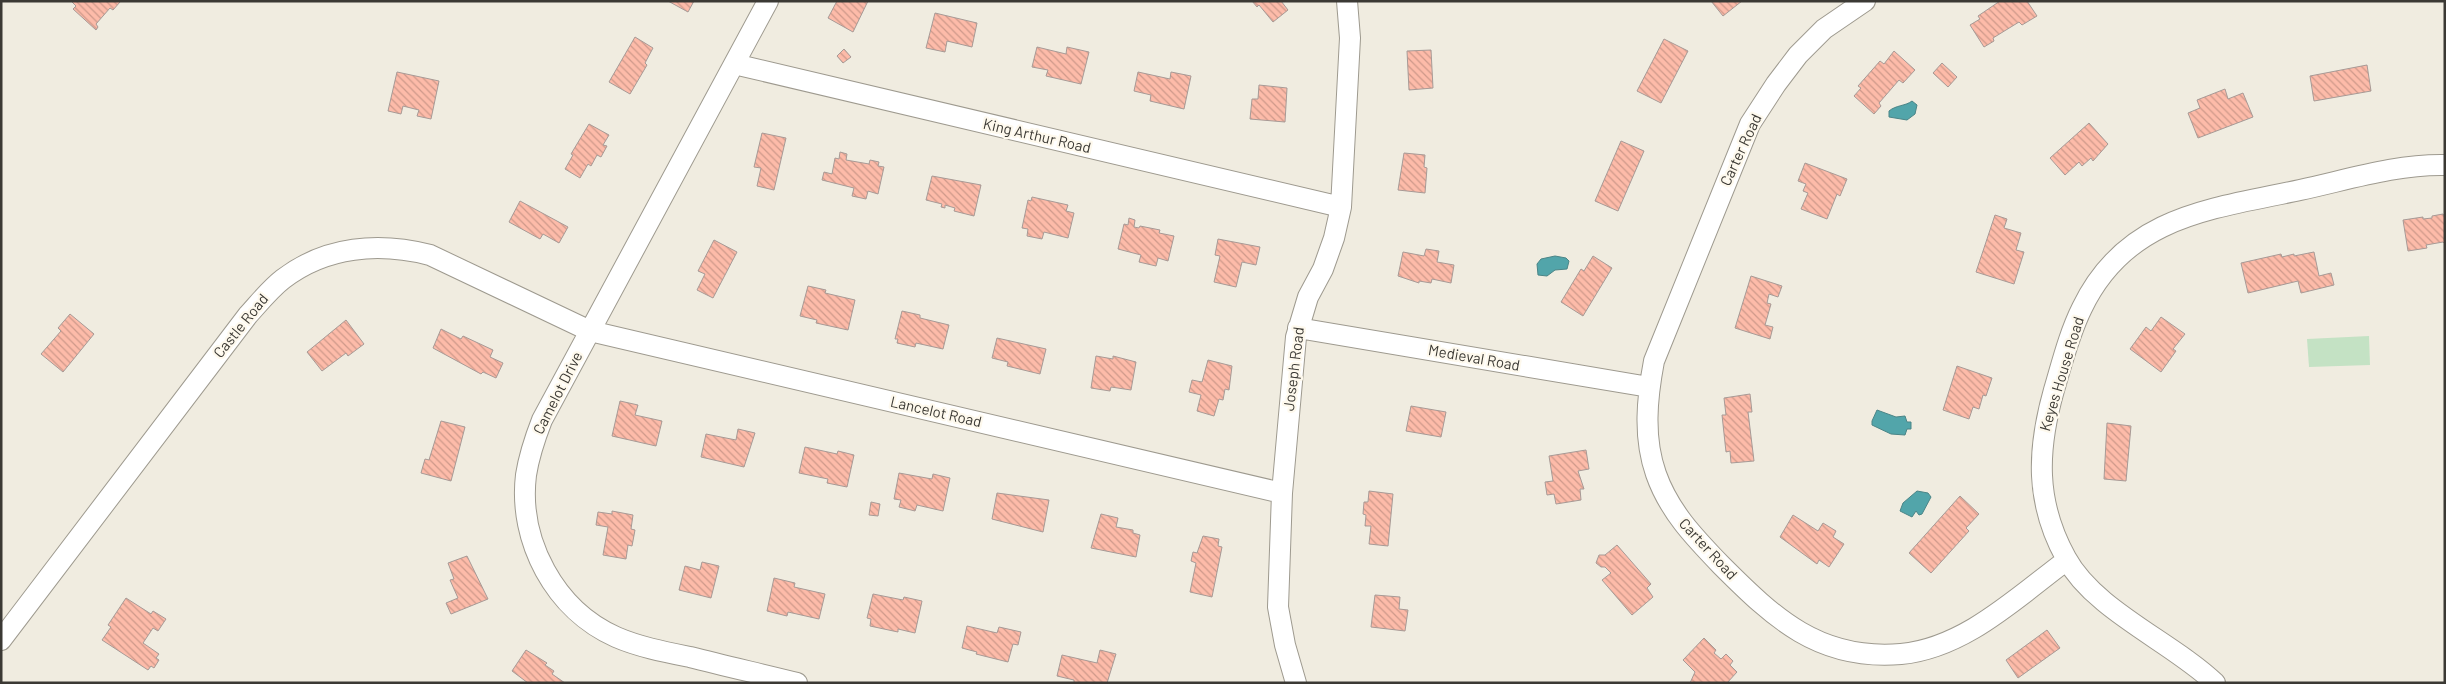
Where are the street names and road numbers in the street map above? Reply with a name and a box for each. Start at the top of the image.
street label: Carter Road [1716,111,1765,188]
street label: King Arthur Road [982,114,1093,156]
street label: Castle Road [209,290,271,361]
street label: Keyes House Road [2035,314,2087,433]
street label: Joseph Road [1279,326,1307,412]
street label: Medieval Road [1427,340,1521,374]
street label: Camelot Drive [529,348,586,437]
street label: Lancelot Road [889,392,984,430]
street label: Carter Road [1676,514,1742,583]

